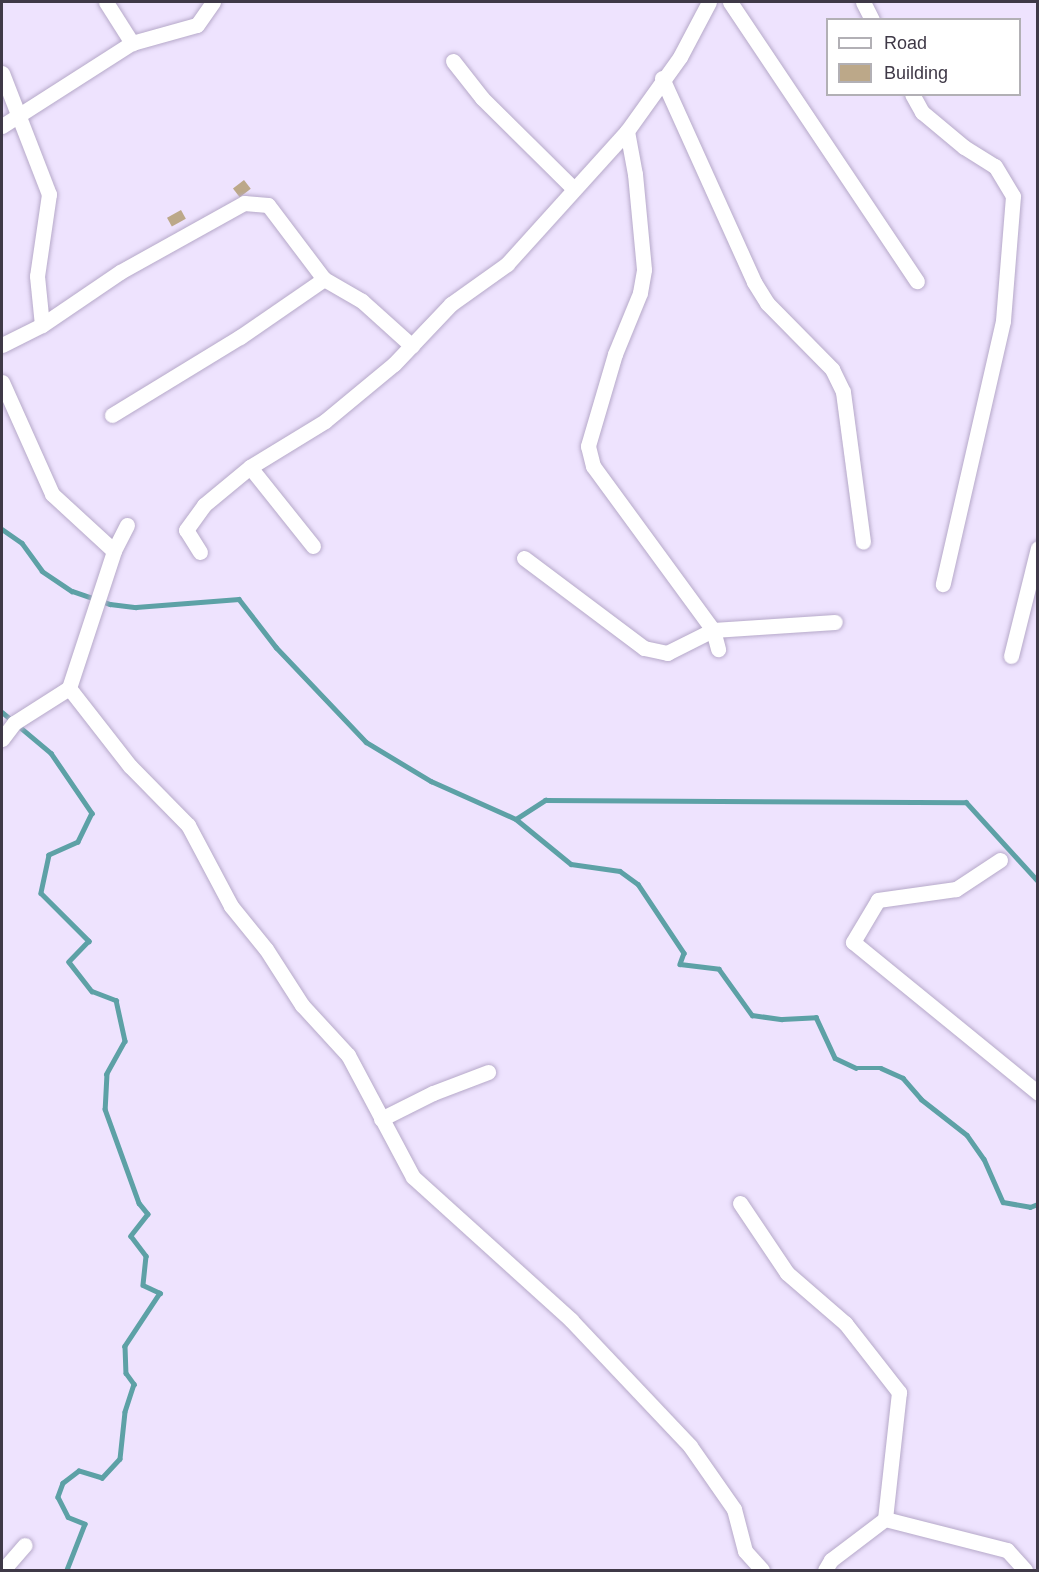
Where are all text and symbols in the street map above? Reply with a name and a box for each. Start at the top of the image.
legend [826,18,1021,96]
text: Road [884,33,927,53]
text: Building [884,63,948,83]

